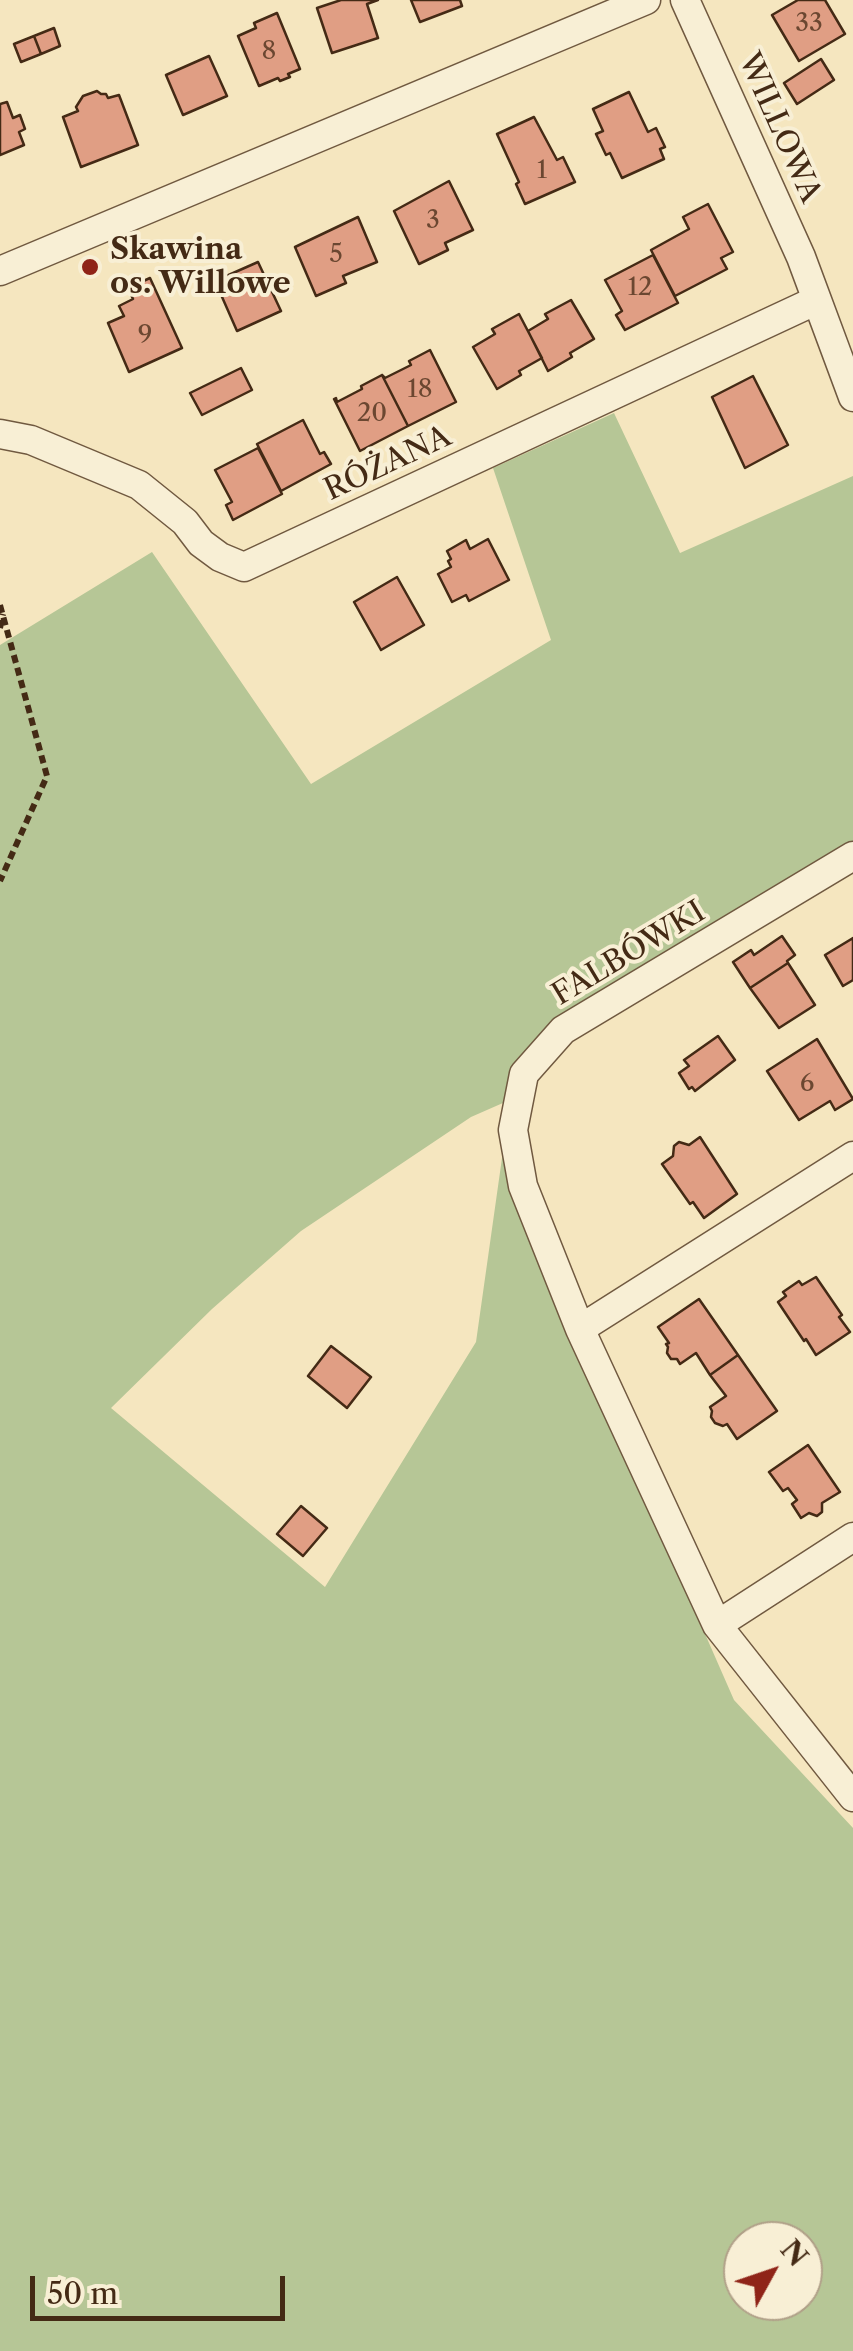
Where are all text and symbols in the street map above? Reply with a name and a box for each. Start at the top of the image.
house number: 33 [795,9,823,39]
house number: 8 [262,37,276,67]
street label: WILLOWA [730,47,828,209]
house number: 1 [537,156,547,186]
house number: 3 [426,206,440,236]
place label: Skawina os. Willowe [110,232,291,302]
house number: 5 [329,240,343,270]
marker: Skawina os. Willowe [79,256,101,278]
house number: 12 [628,273,652,303]
house number: 9 [138,321,152,351]
house number: 18 [407,375,433,405]
house number: 20 [357,399,387,429]
street label: RÓŻANA [319,419,457,509]
street label: FALBÓWKI [546,894,712,1014]
house number: 6 [800,1069,814,1099]
north arrow [723,2221,823,2321]
text: N [774,2233,815,2273]
scale bar [35,2256,290,2318]
text: 50 m [47,2275,118,2312]

